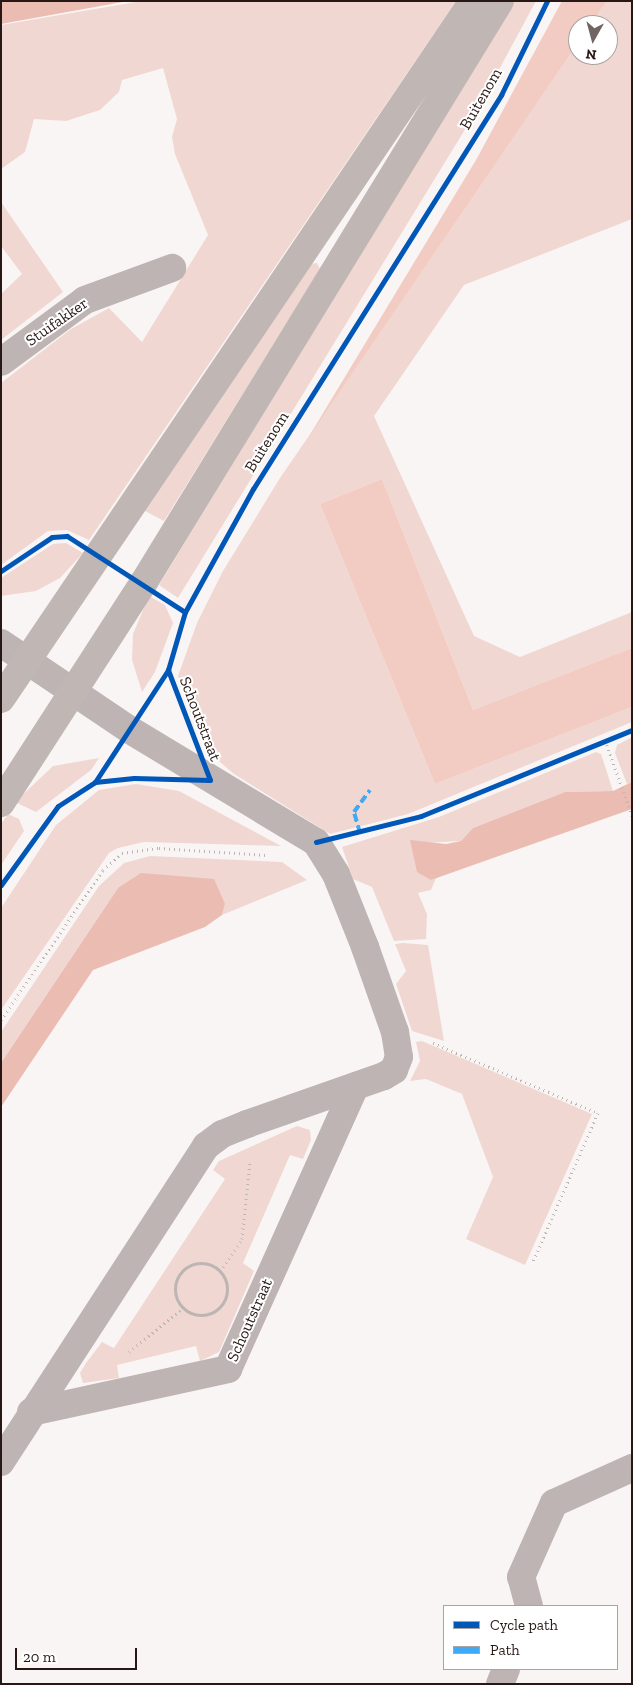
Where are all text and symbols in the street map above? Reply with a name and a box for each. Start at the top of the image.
north arrow [568,15,618,65]
text: N [585,45,598,63]
street label: Buitenom [456,65,506,133]
street label: Stuifakker [22,294,92,350]
street label: Buitenom [241,408,293,476]
street label: Schoutstraat [175,674,225,764]
street label: Schoutstraat [223,1275,277,1365]
legend [443,1605,618,1670]
text: Cycle path [490,1616,558,1634]
scale bar [18,1638,140,1670]
text: Path [490,1641,520,1659]
text: 20 m [23,1648,56,1666]

